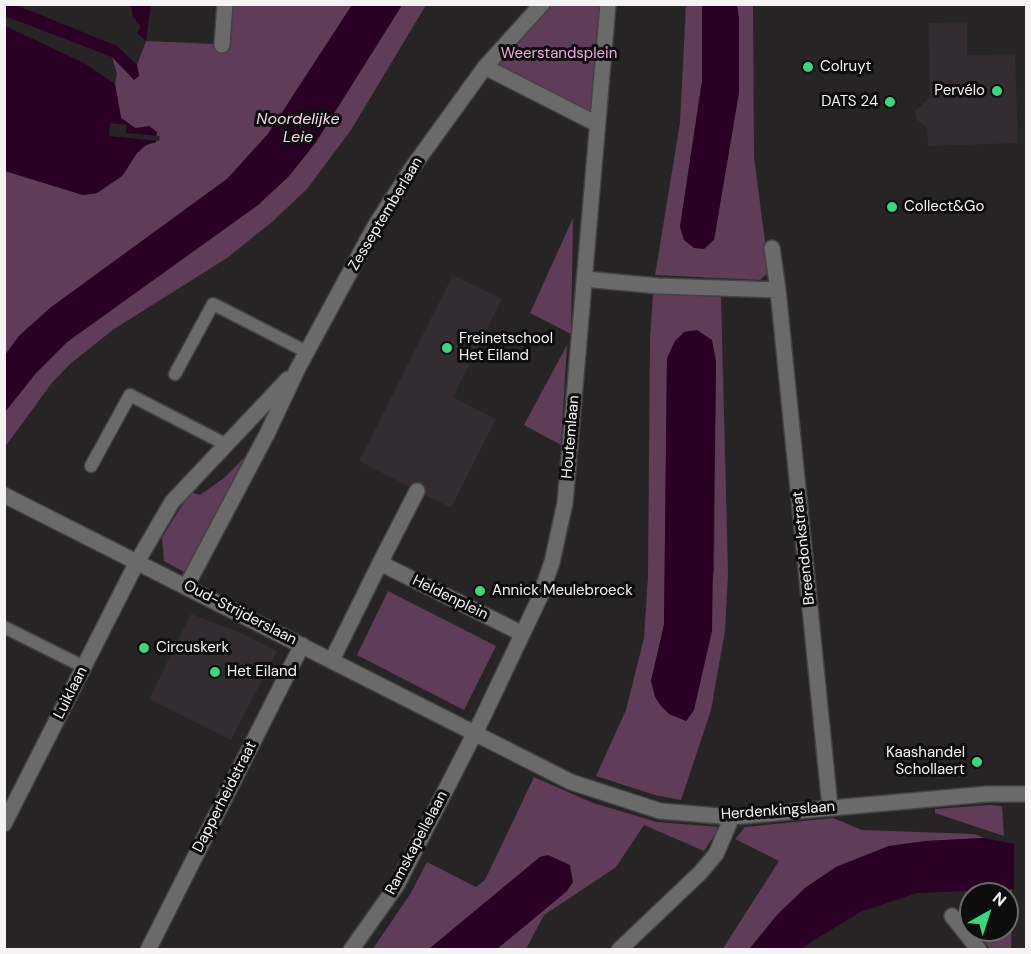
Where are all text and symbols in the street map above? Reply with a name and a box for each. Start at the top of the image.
park label: Weerstandsplein [501,45,617,63]
place label: Colruyt [820,58,871,76]
marker: Colruyt [801,60,815,74]
place label: Pervélo [934,82,985,100]
marker: Pervélo [990,84,1004,98]
place label: DATS 24 [821,93,878,111]
marker: DATS 24 [883,95,897,109]
water label: Noordelijke Leie [256,110,340,148]
street label: Zesseptemberlaan [345,154,427,274]
place label: Collect&Go [904,198,984,216]
marker: Collect&Go [885,200,899,214]
place label: Freinetschool Het Eiland [459,330,553,365]
marker: Freinetschool Het Eiland [440,341,454,355]
street label: Houtemlaan [558,395,584,479]
street label: Breendonkstraat [789,490,819,606]
street label: Heldenplein [409,572,491,624]
street label: Oud-Strijderslaan [181,577,299,649]
place label: Annick Meulebroeck [492,582,633,600]
marker: Annick Meulebroeck [473,584,487,598]
place label: Circuskerk [156,639,229,657]
marker: Circuskerk [137,641,151,655]
place label: Het Eiland [227,663,297,681]
street label: Luiklaan [50,664,92,722]
marker: Het Eiland [208,665,222,679]
street label: Dapperheidstraat [189,739,261,855]
place label: Kaashandel Schollaert [886,744,965,779]
marker: Kaashandel Schollaert [970,755,984,769]
street label: Ramskapellelaan [382,788,452,898]
street label: Herdenkingslaan [720,798,836,824]
north arrow [959,882,1019,942]
text: N [988,887,1011,911]

